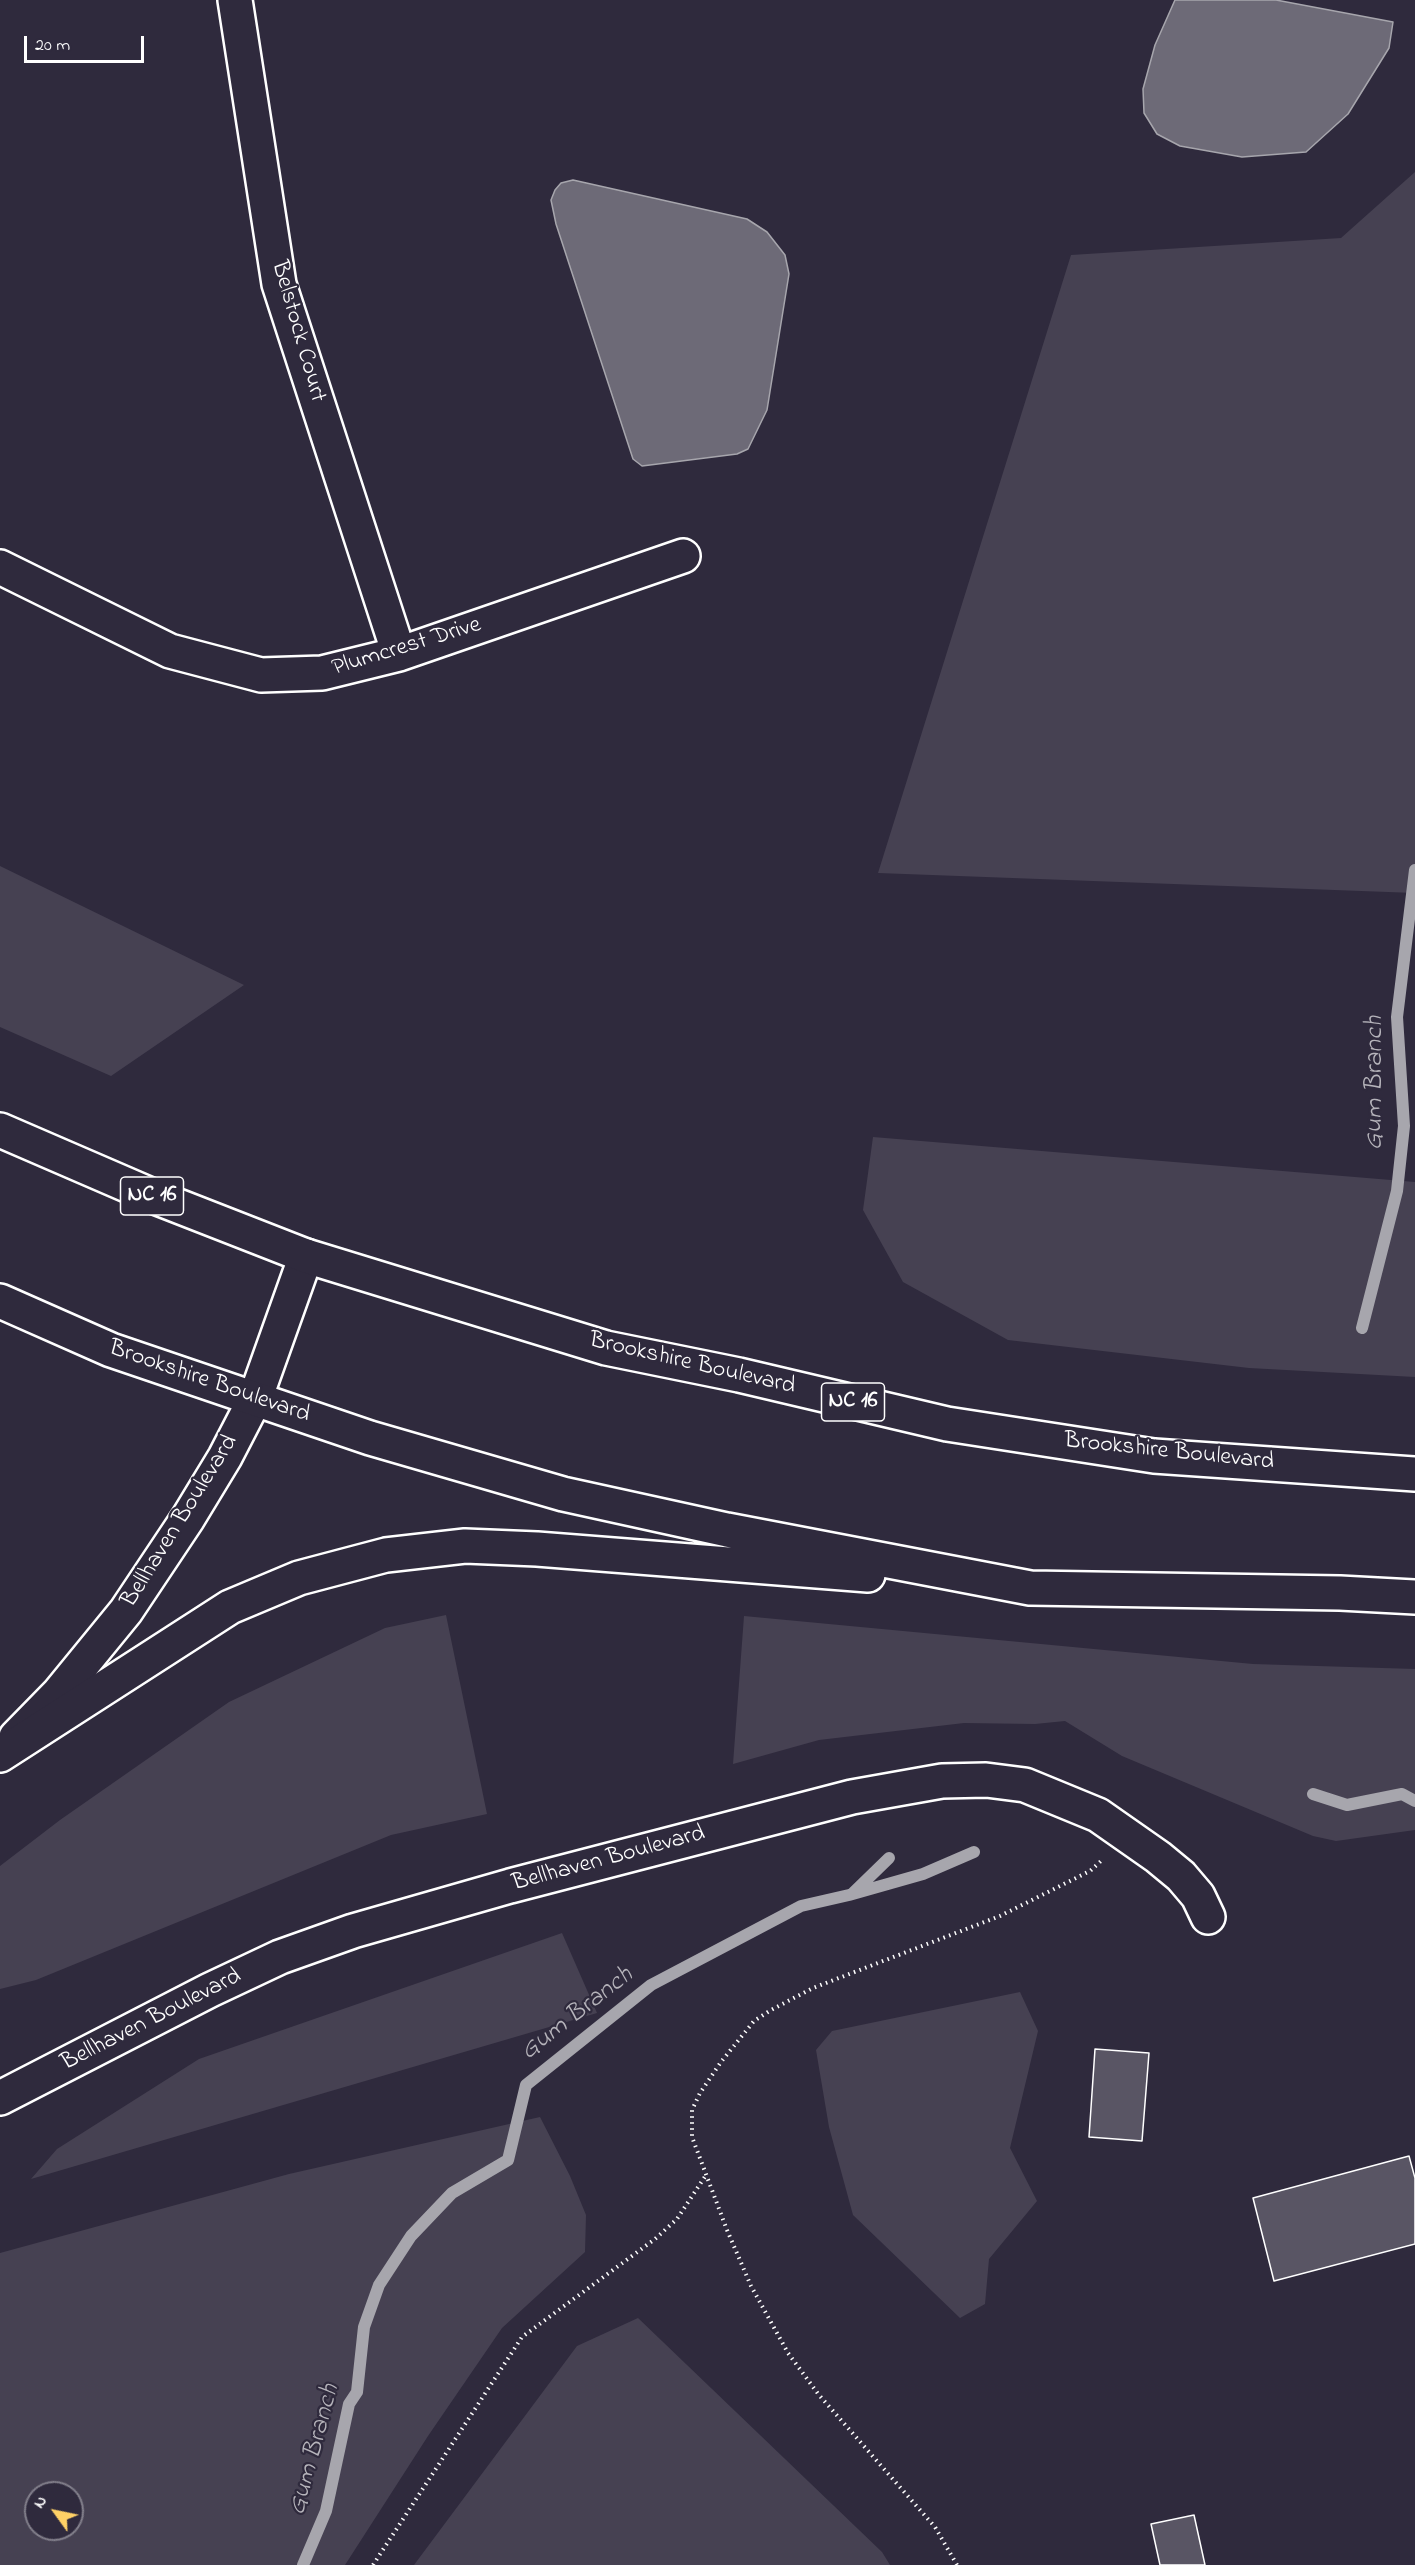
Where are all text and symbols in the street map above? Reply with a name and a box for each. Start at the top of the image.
scale bar [27,24,147,62]
text: 20 m [35,33,70,59]
street label: Belstock Court [263,258,331,406]
street label: Plumcrest Drive [329,612,485,684]
water label: Gum Branch [1361,1016,1393,1150]
road number: NC 16 [120,1177,184,1215]
street label: Brookshire Boulevard [586,1327,798,1403]
street label: Brookshire Boulevard [105,1335,313,1431]
road number: NC 16 [822,1383,884,1421]
street label: Brookshire Boulevard [1063,1428,1275,1478]
street label: Bellhaven Boulevard [116,1430,246,1614]
street label: Bellhaven Boulevard [510,1820,708,1900]
water label: Gum Branch [516,1961,640,2069]
street label: Bellhaven Boulevard [57,1963,247,2079]
water label: Gum Branch [284,2381,348,2519]
north arrow [24,2481,84,2541]
text: N [28,2491,54,2513]

